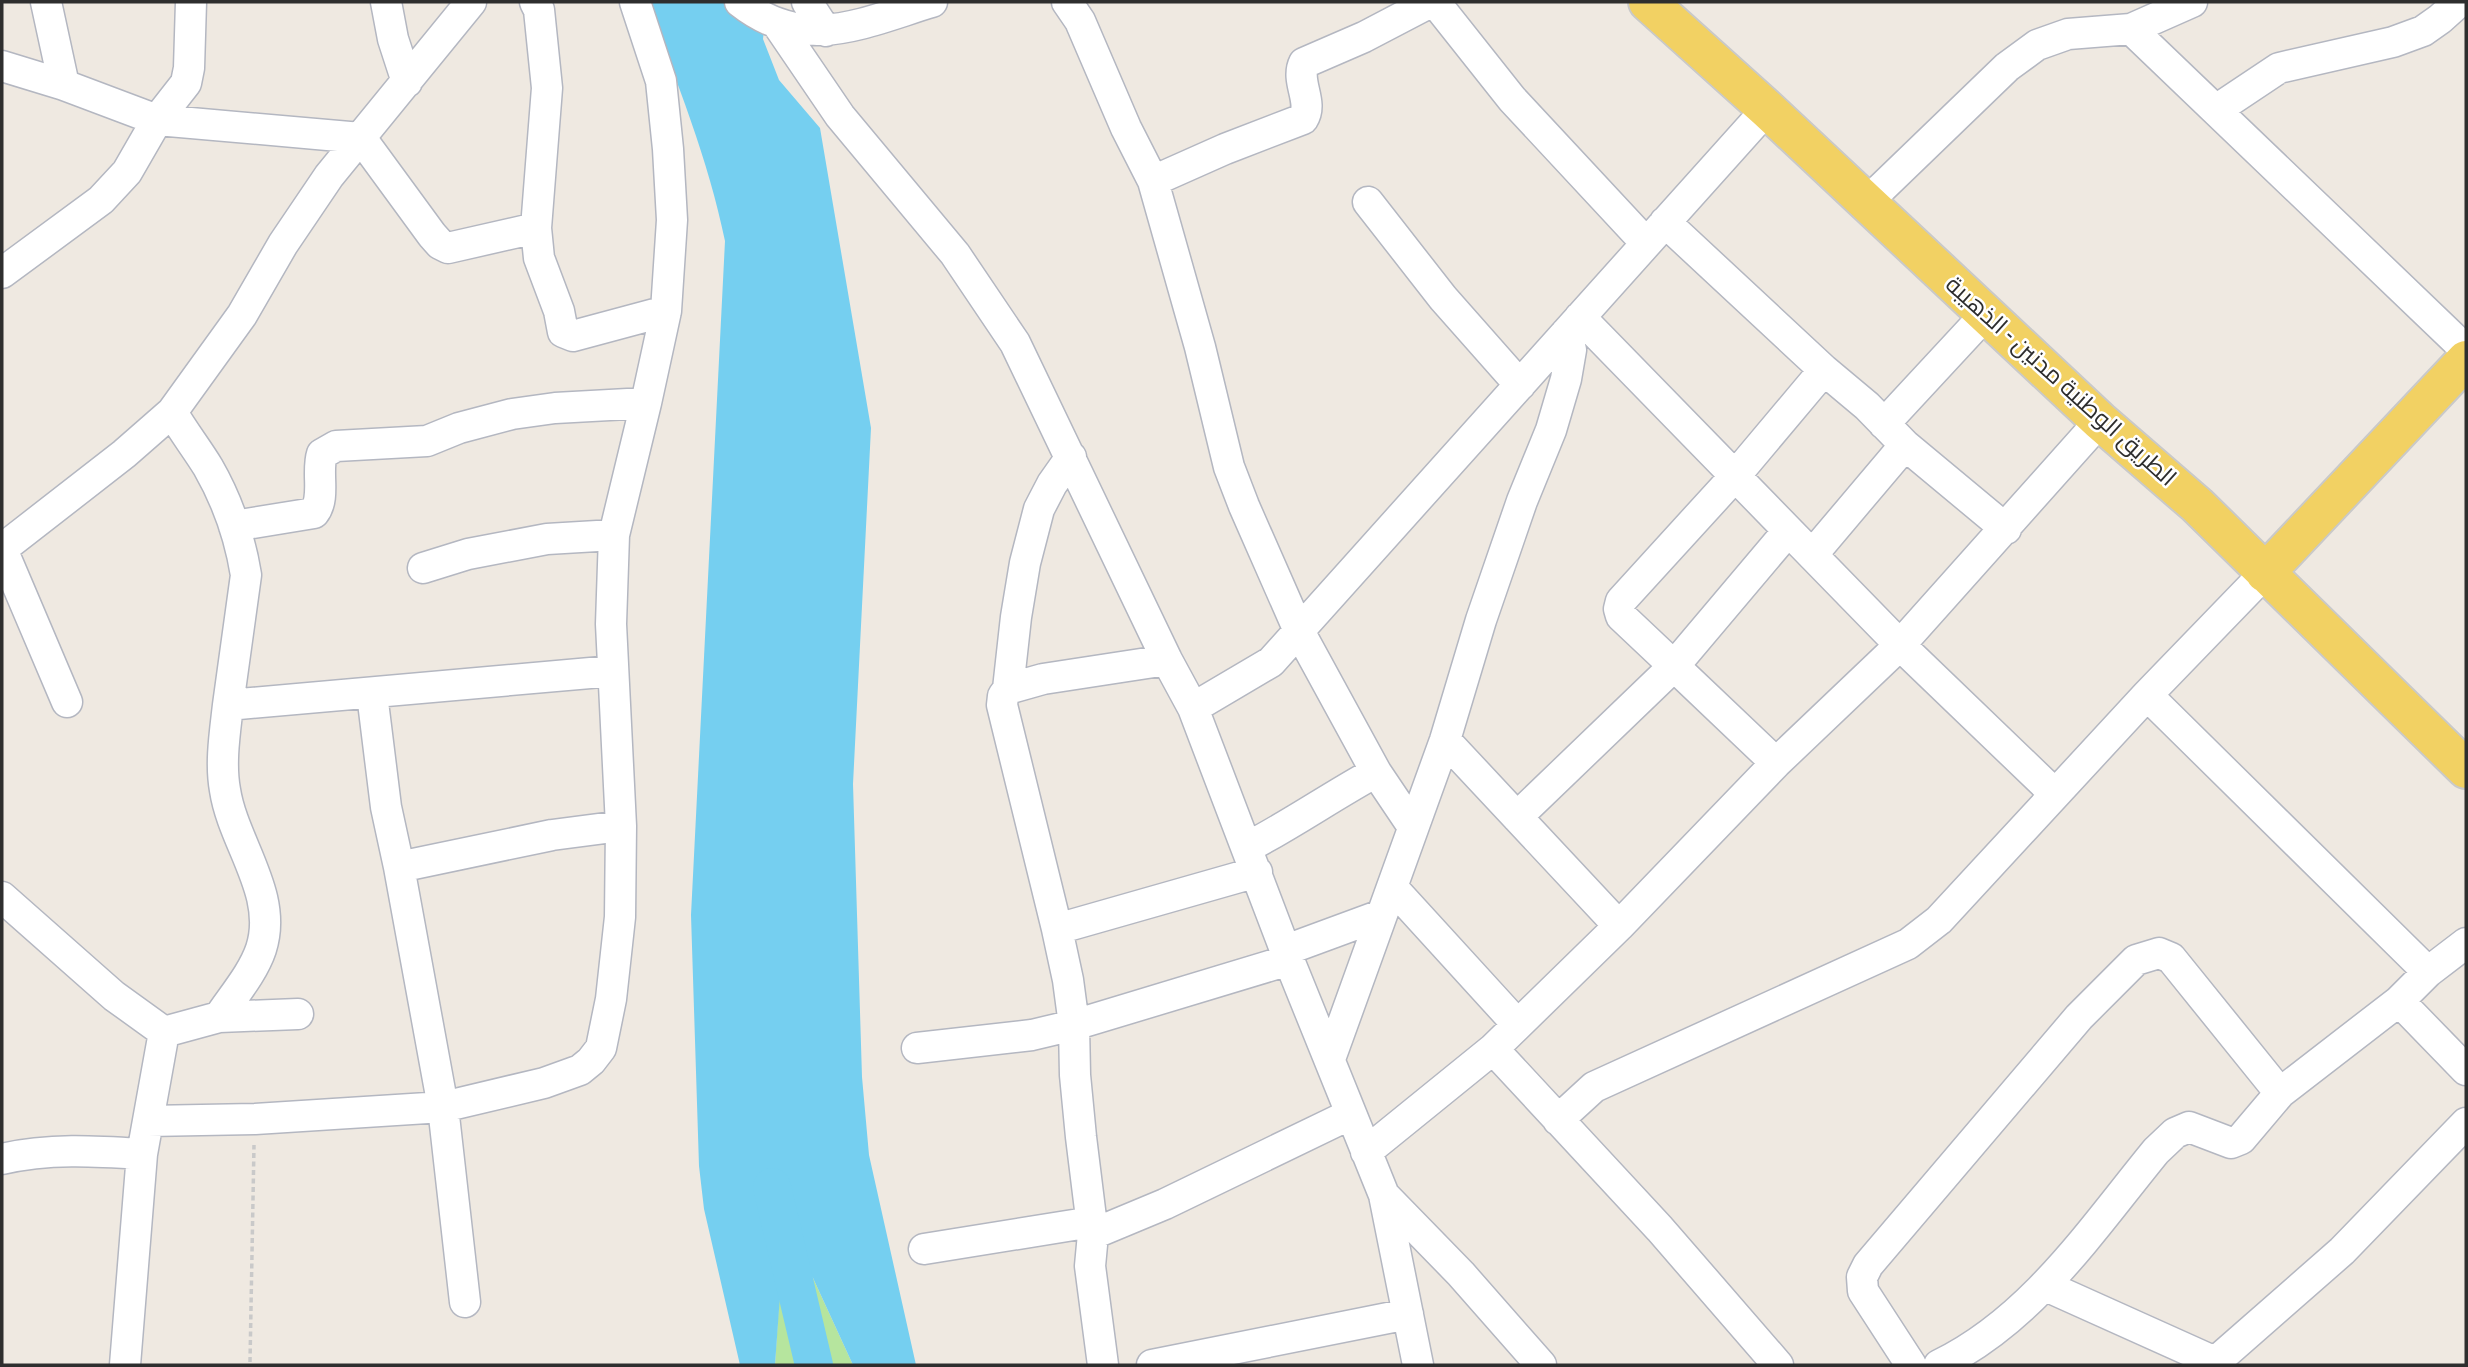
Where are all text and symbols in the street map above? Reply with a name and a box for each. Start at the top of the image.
street label: الطريق الوطنية مدنين - الذهيبة [1939,270,2182,493]

